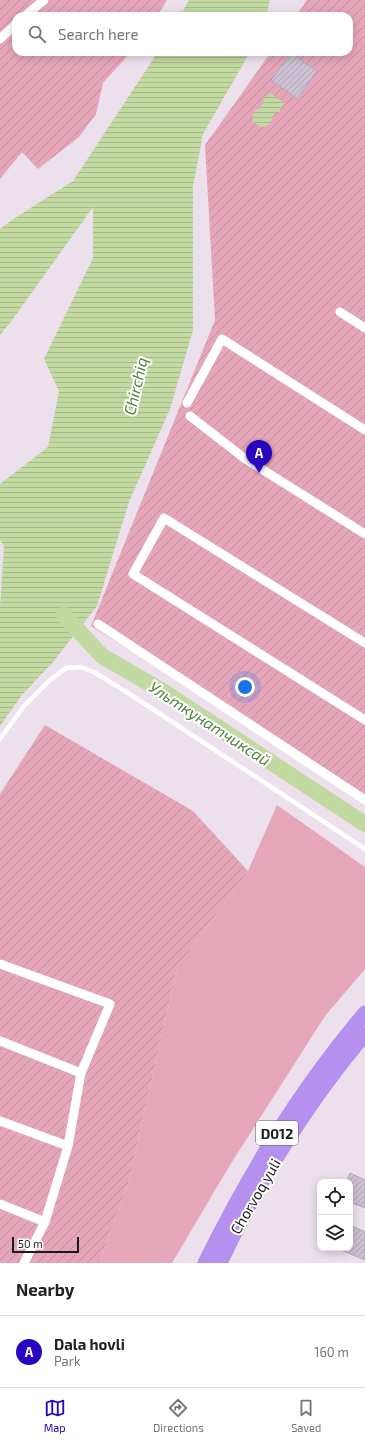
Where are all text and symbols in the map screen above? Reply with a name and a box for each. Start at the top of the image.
search box [12,12,353,56]
icon: search [26,23,48,45]
text: Search here [58,25,139,43]
water label: Chirchiq [119,355,151,417]
pin: A [246,440,272,473]
water label: Ульткунатчиксай [146,677,274,769]
your location [235,677,255,697]
road number: D012 [256,1121,298,1145]
street label: Chorvoq yuli [226,1155,284,1237]
map controls [317,1179,353,1251]
button: locate [317,1179,353,1215]
button: layers [317,1215,353,1251]
scale bar [12,1235,79,1254]
text: 50 m [18,1237,43,1250]
text: Nearby [16,1279,74,1299]
text: Dala hovli [54,1335,125,1353]
text: A [25,1344,33,1360]
text: 160 m [314,1344,349,1360]
text: Park [54,1353,81,1369]
tab: Map [44,1397,66,1434]
tab: Directions [153,1397,204,1434]
tab: Saved [291,1397,321,1434]

